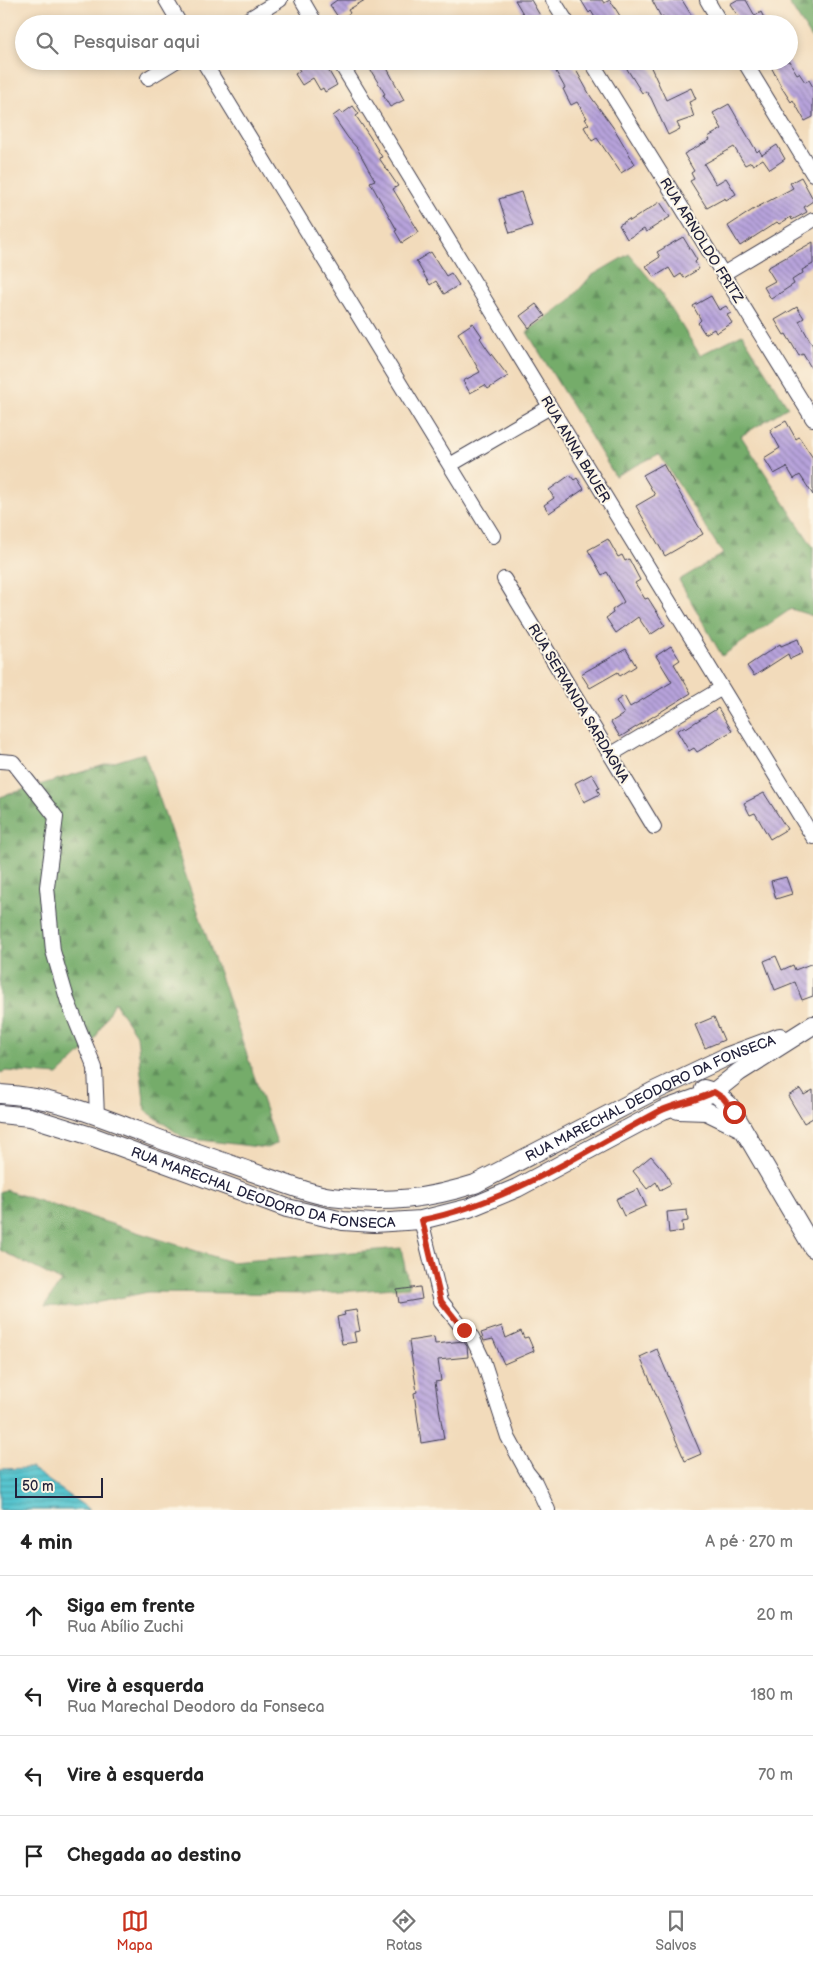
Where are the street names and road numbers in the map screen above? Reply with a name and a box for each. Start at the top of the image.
street label: RUA ARNOLDO FRITZ [656,175,747,306]
street label: RUA ANNA BAUER [537,393,614,506]
street label: RUA SERVANDA SARDAGNA [524,621,633,786]
street label: RUA MARECHAL DEODORO DA FONSECA [523,1031,778,1165]
street label: RUA MARECHAL DEODORO DA FONSECA [129,1143,396,1232]

